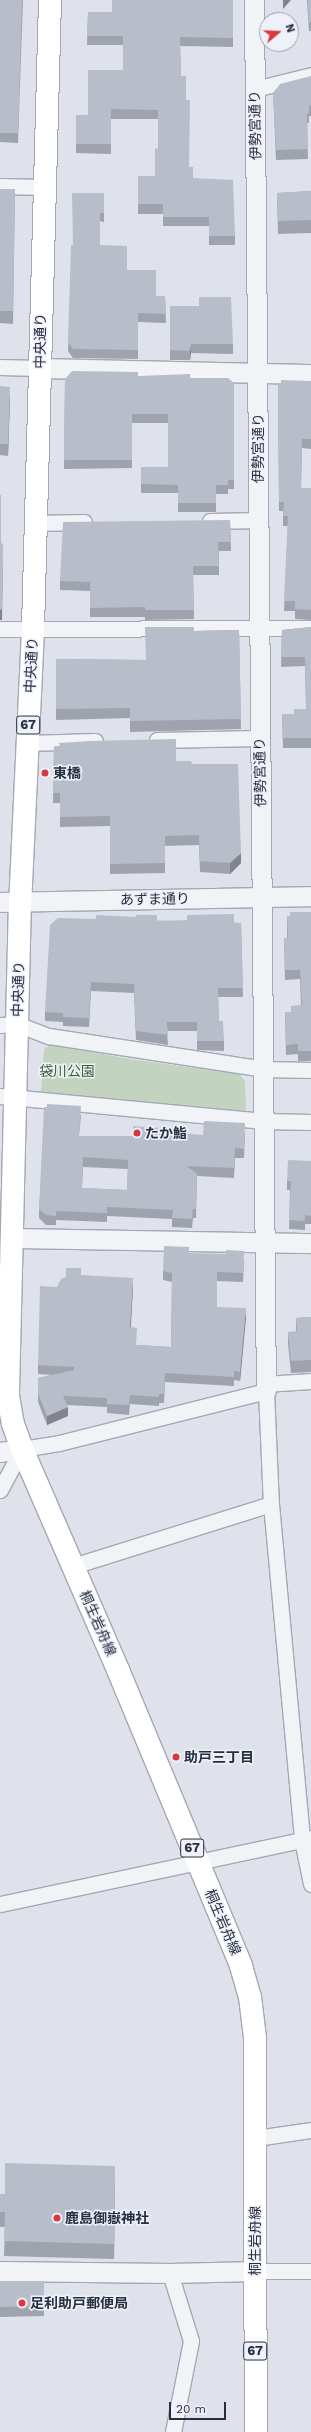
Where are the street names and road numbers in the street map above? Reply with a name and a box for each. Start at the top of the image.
street label: 伊勢宮通り [246,90,264,160]
street label: 中央通り [31,313,49,369]
street label: 伊勢宮通り [250,413,266,483]
street label: 中央通り [21,637,41,693]
road number: 67 [16,714,40,736]
street label: 伊勢宮通り [251,737,269,807]
street label: あずま通り [120,890,190,908]
street label: 中央通り [9,961,27,1017]
street label: 桐生岩舟線 [76,1588,120,1658]
road number: 67 [180,1837,204,1859]
street label: 桐生岩舟線 [202,1887,244,1957]
street label: 桐生岩舟線 [247,2206,263,2276]
road number: 67 [243,2340,267,2362]

